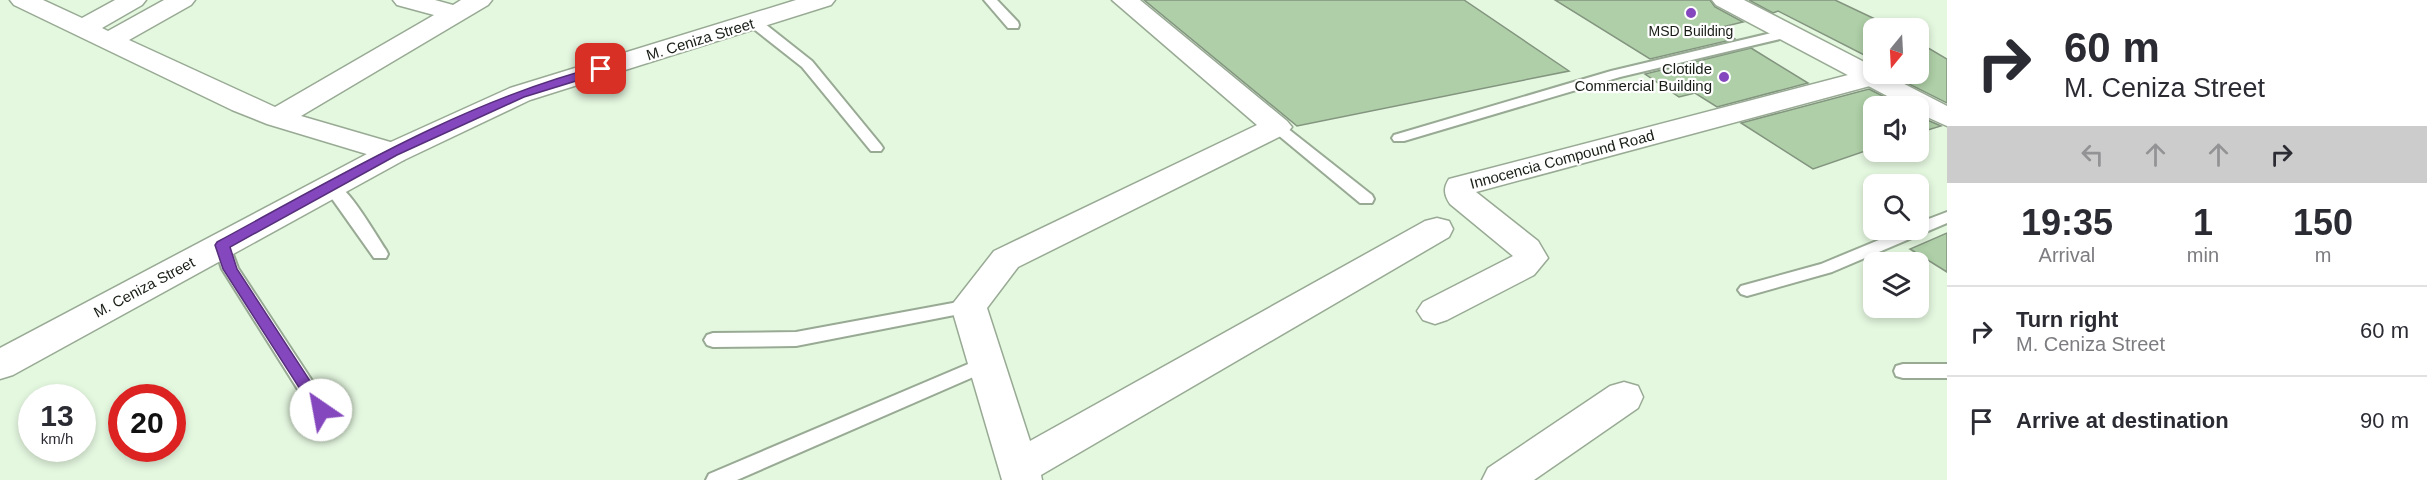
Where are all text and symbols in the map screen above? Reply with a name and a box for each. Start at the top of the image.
marker: MSD Building [1684,6,1698,20]
street label: M. Ceniza Street [644,14,757,63]
north arrow [1863,18,1929,84]
map controls [1863,18,1929,318]
place label: MSD Building [1649,23,1733,39]
icon: right [1965,24,2043,102]
text: 60 m [2064,24,2160,71]
pin [575,43,626,94]
icon: arrive [584,52,617,85]
place label: Clotilde Commercial Building [1574,60,1712,94]
marker: Clotilde Commercial Building [1717,70,1731,84]
text: M. Ceniza Street [2064,73,2265,103]
button: sound [1863,96,1929,162]
street label: Innocencia Compound Road [1468,126,1656,192]
icon: left [2076,138,2109,171]
icon: ahead [2139,138,2172,171]
icon: ahead [2202,138,2235,171]
icon: right [2265,138,2298,171]
button: search [1863,174,1929,240]
text: 19:35 [2021,202,2113,243]
text: 1 [2193,202,2213,243]
text: 150 [2293,202,2353,243]
text: Arrival [2039,244,2095,266]
text: min [2187,244,2219,266]
text: m [2315,244,2331,266]
button: layers [1863,252,1929,318]
street label: M. Ceniza Street [91,253,198,321]
text: Turn right [2016,307,2118,332]
icon: right [1965,315,1998,348]
text: 60 m [2360,318,2409,343]
text: M. Ceniza Street [2016,333,2165,355]
position arrow [289,378,353,442]
speed limit sign: 20 [108,384,186,462]
text: 13 [40,399,74,432]
icon: arrive [1965,405,1998,438]
text: Arrive at destination [2016,408,2229,433]
text: 90 m [2360,408,2409,433]
text: km/h [41,430,73,447]

